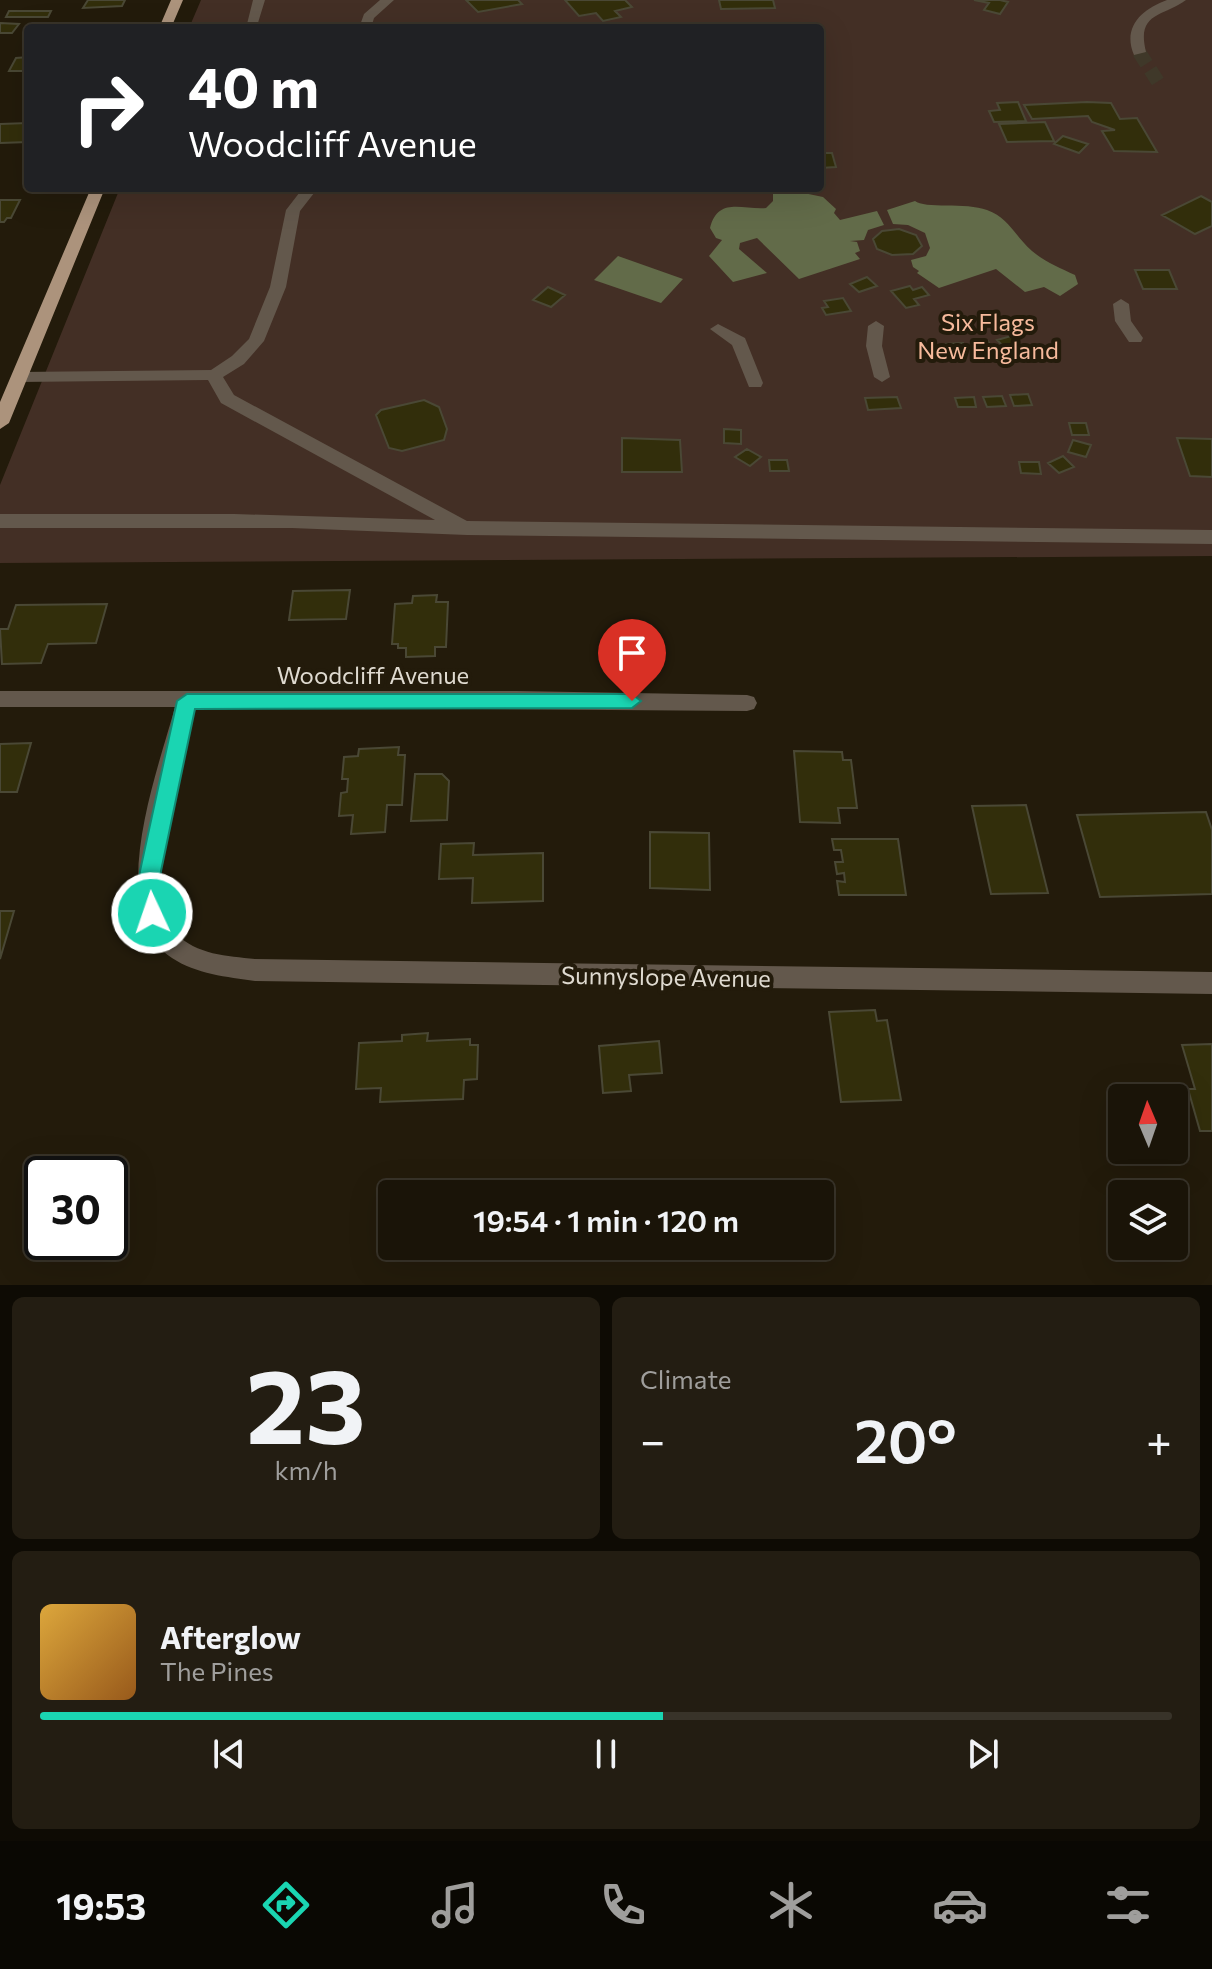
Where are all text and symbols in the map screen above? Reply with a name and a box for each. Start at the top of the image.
text: 40 m [188,51,319,120]
icon: right [56,56,160,160]
text: Woodcliff Avenue [188,120,477,164]
park label: Six Flags New England [917,307,1059,364]
pin [598,619,666,701]
icon: arrive [610,631,654,675]
street label: Woodcliff Avenue [277,660,469,689]
position arrow [110,871,194,955]
street label: Sunnyslope Avenue [561,960,771,992]
north arrow [1108,1084,1188,1164]
map controls [1108,1084,1188,1260]
speed limit sign: 30 [24,1156,128,1260]
button: layers [1108,1180,1188,1260]
text: 19:54 · 1 min · 120 m [473,1201,739,1238]
text: 23 [246,1338,366,1465]
text: Climate [640,1363,732,1394]
text: 20° [854,1402,957,1475]
text: − [640,1412,665,1466]
text: + [1146,1412,1172,1466]
text: km/h [274,1454,338,1485]
text: Afterglow [160,1618,301,1655]
text: The Pines [160,1655,274,1686]
icon: previous [207,1732,251,1776]
icon: pause [584,1732,628,1776]
icon: next [961,1732,1005,1776]
icon: directions [258,1877,314,1933]
icon: music [427,1877,483,1933]
icon: phone [595,1877,651,1933]
icon: climate [763,1877,819,1933]
icon: car [932,1877,988,1933]
icon: filters [1100,1877,1156,1933]
text: 19:53 [56,1883,146,1927]

